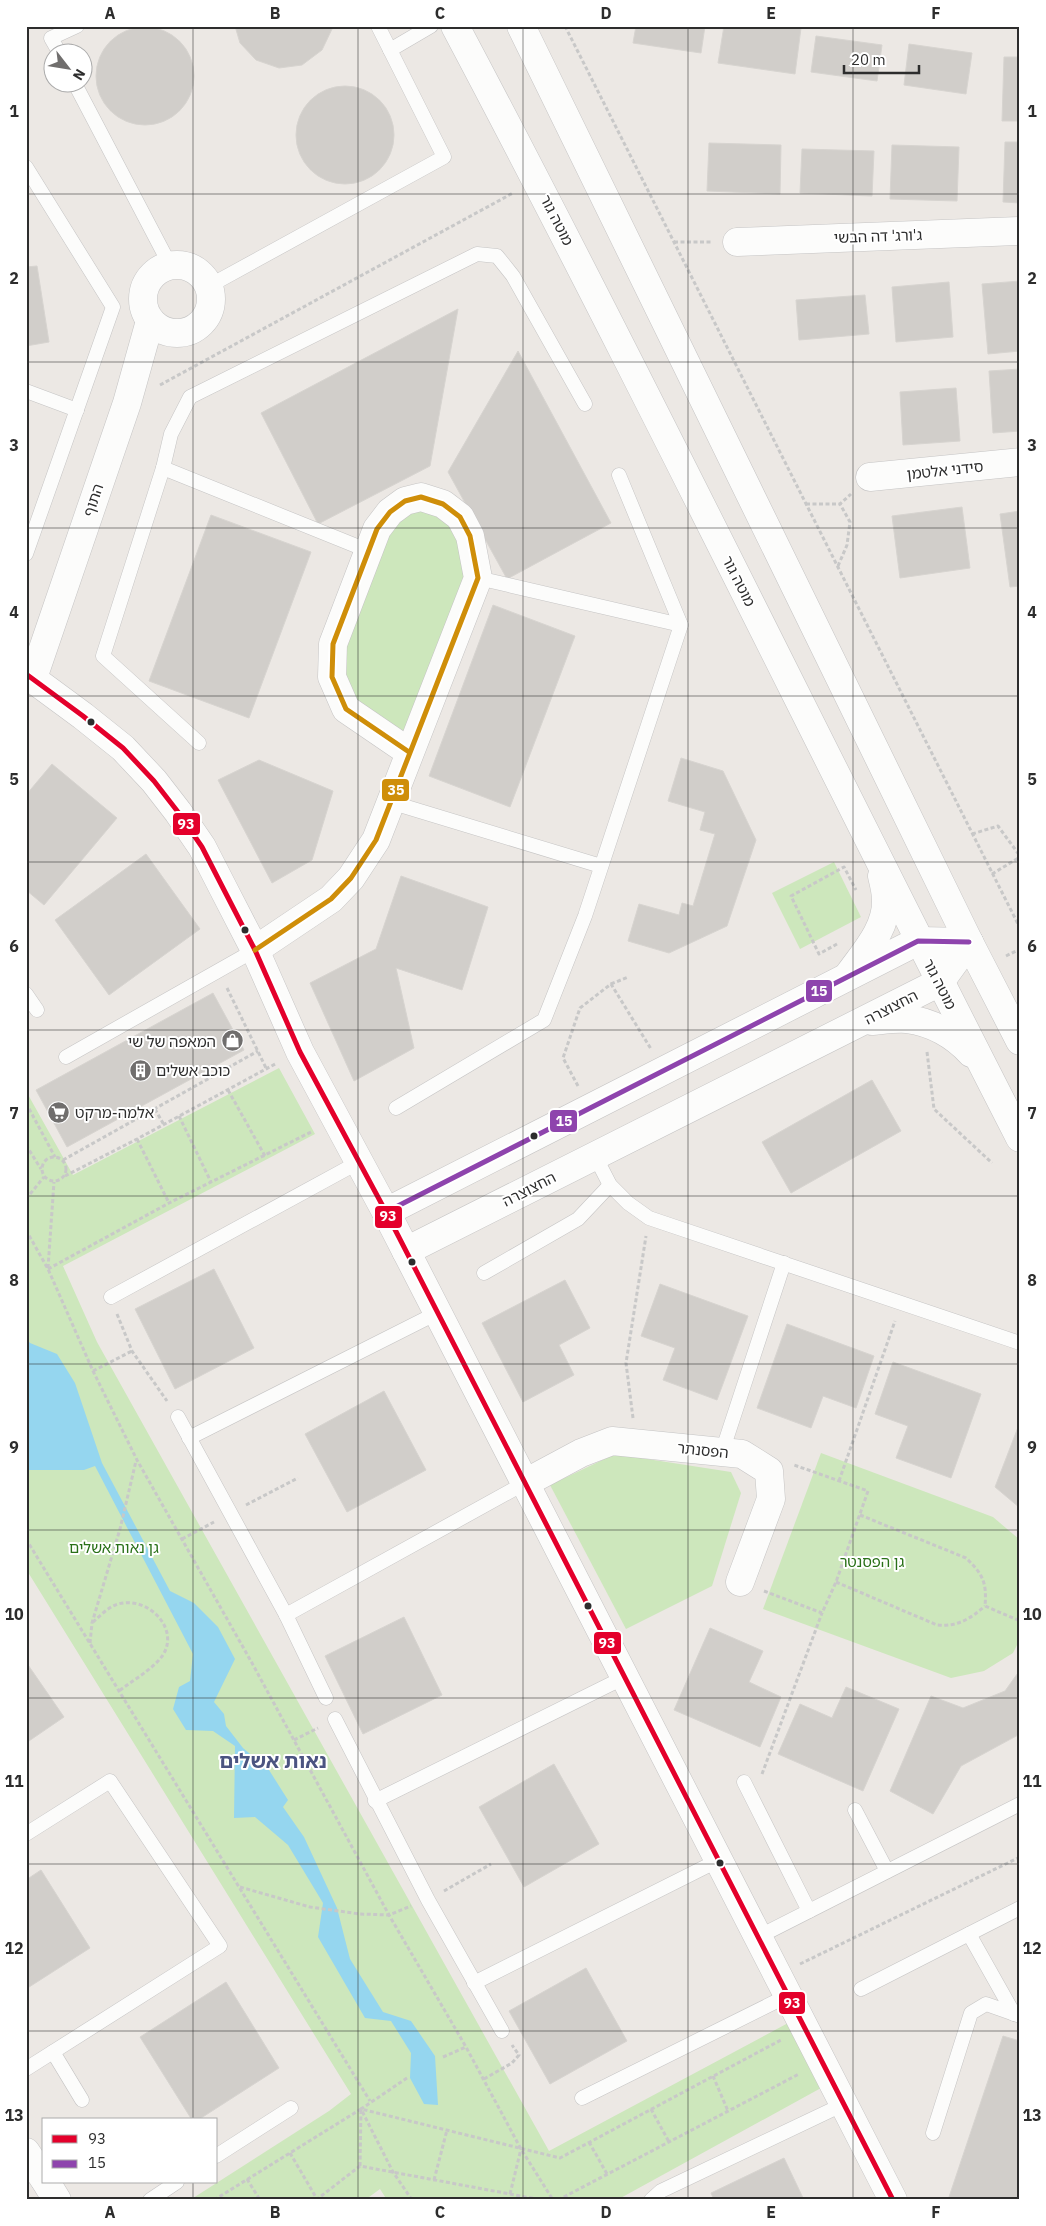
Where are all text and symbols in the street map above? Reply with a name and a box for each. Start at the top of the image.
text: A [105,3,116,23]
text: B [270,3,281,23]
text: C [435,3,445,23]
text: D [600,3,612,23]
text: E [766,3,776,23]
text: F [931,3,941,23]
north arrow [42,42,92,92]
scale bar [844,42,918,74]
text: 20 m [851,50,886,69]
text: N [69,66,89,84]
text: 1 [9,101,19,121]
text: 1 [1027,101,1037,121]
street label: מוטה גור [536,191,578,249]
street label: ג'ורג' דה הבשי [834,225,923,247]
text: 2 [9,268,19,288]
text: 2 [1027,268,1037,288]
text: 3 [9,435,19,455]
text: 3 [1027,435,1037,455]
street label: סידני אלטמן [906,457,984,483]
street label: התוף [79,481,107,519]
street label: מוטה גור [718,552,760,610]
text: 4 [9,602,19,622]
text: 4 [1027,602,1037,622]
unlabelled marker [86,717,96,727]
text: 5 [9,769,19,789]
text: 5 [1027,769,1037,789]
line badge: 35 [381,778,410,802]
text: 35 [388,781,404,799]
line badge: 93 [172,812,201,836]
text: 93 [178,815,194,833]
unlabelled marker [240,925,250,935]
text: 6 [9,936,19,956]
text: 6 [1027,936,1037,956]
street label: מוטה גור [919,955,961,1013]
line badge: 15 [805,979,833,1003]
text: 15 [811,982,827,1000]
street label: החצוצרה [861,985,921,1029]
shop icon: המאפה של שי [220,1029,244,1053]
place label: המאפה של שי [128,1032,216,1051]
building icon: כוכב אשלים [128,1058,152,1082]
place label: כוכב אשלים [156,1061,231,1080]
supermarket icon: אלמה-מרקט [47,1100,71,1124]
text: 7 [9,1103,19,1123]
place label: אלמה-מרקט [75,1103,154,1122]
text: 7 [1027,1103,1037,1123]
line badge: 15 [549,1109,578,1133]
text: 15 [556,1112,572,1130]
unlabelled marker [529,1131,539,1141]
street label: החצוצרה [499,1167,559,1211]
line badge: 93 [374,1205,403,1229]
text: 93 [380,1207,396,1225]
unlabelled marker [407,1257,417,1267]
text: 8 [9,1270,19,1290]
text: 8 [1027,1270,1037,1290]
text: 9 [9,1437,19,1457]
text: 9 [1027,1437,1037,1457]
street label: הפסנתר [676,1438,730,1462]
park label: גן נאות אשלים [69,1538,159,1557]
park label: גן הפסנטר [840,1552,905,1571]
unlabelled marker [583,1601,593,1611]
text: 10 [4,1604,24,1624]
text: 10 [1022,1604,1042,1624]
line badge: 93 [593,1631,622,1655]
text: 93 [599,1634,615,1652]
district label: נאות אשלים [219,1747,327,1774]
text: 11 [4,1771,24,1791]
text: 11 [1022,1771,1042,1791]
unlabelled marker [715,1858,725,1868]
text: 12 [4,1938,24,1958]
text: 12 [1022,1938,1042,1958]
line badge: 93 [778,1991,806,2015]
text: 93 [784,1994,800,2012]
text: 13 [4,2105,24,2125]
text: 13 [1022,2105,1042,2125]
legend [42,2118,218,2184]
text: 93 [88,2129,106,2148]
text: 15 [88,2153,106,2172]
text: A [105,2202,116,2222]
text: B [270,2202,281,2222]
text: C [435,2202,445,2222]
text: D [600,2202,612,2222]
text: E [766,2202,776,2222]
text: F [931,2202,941,2222]

